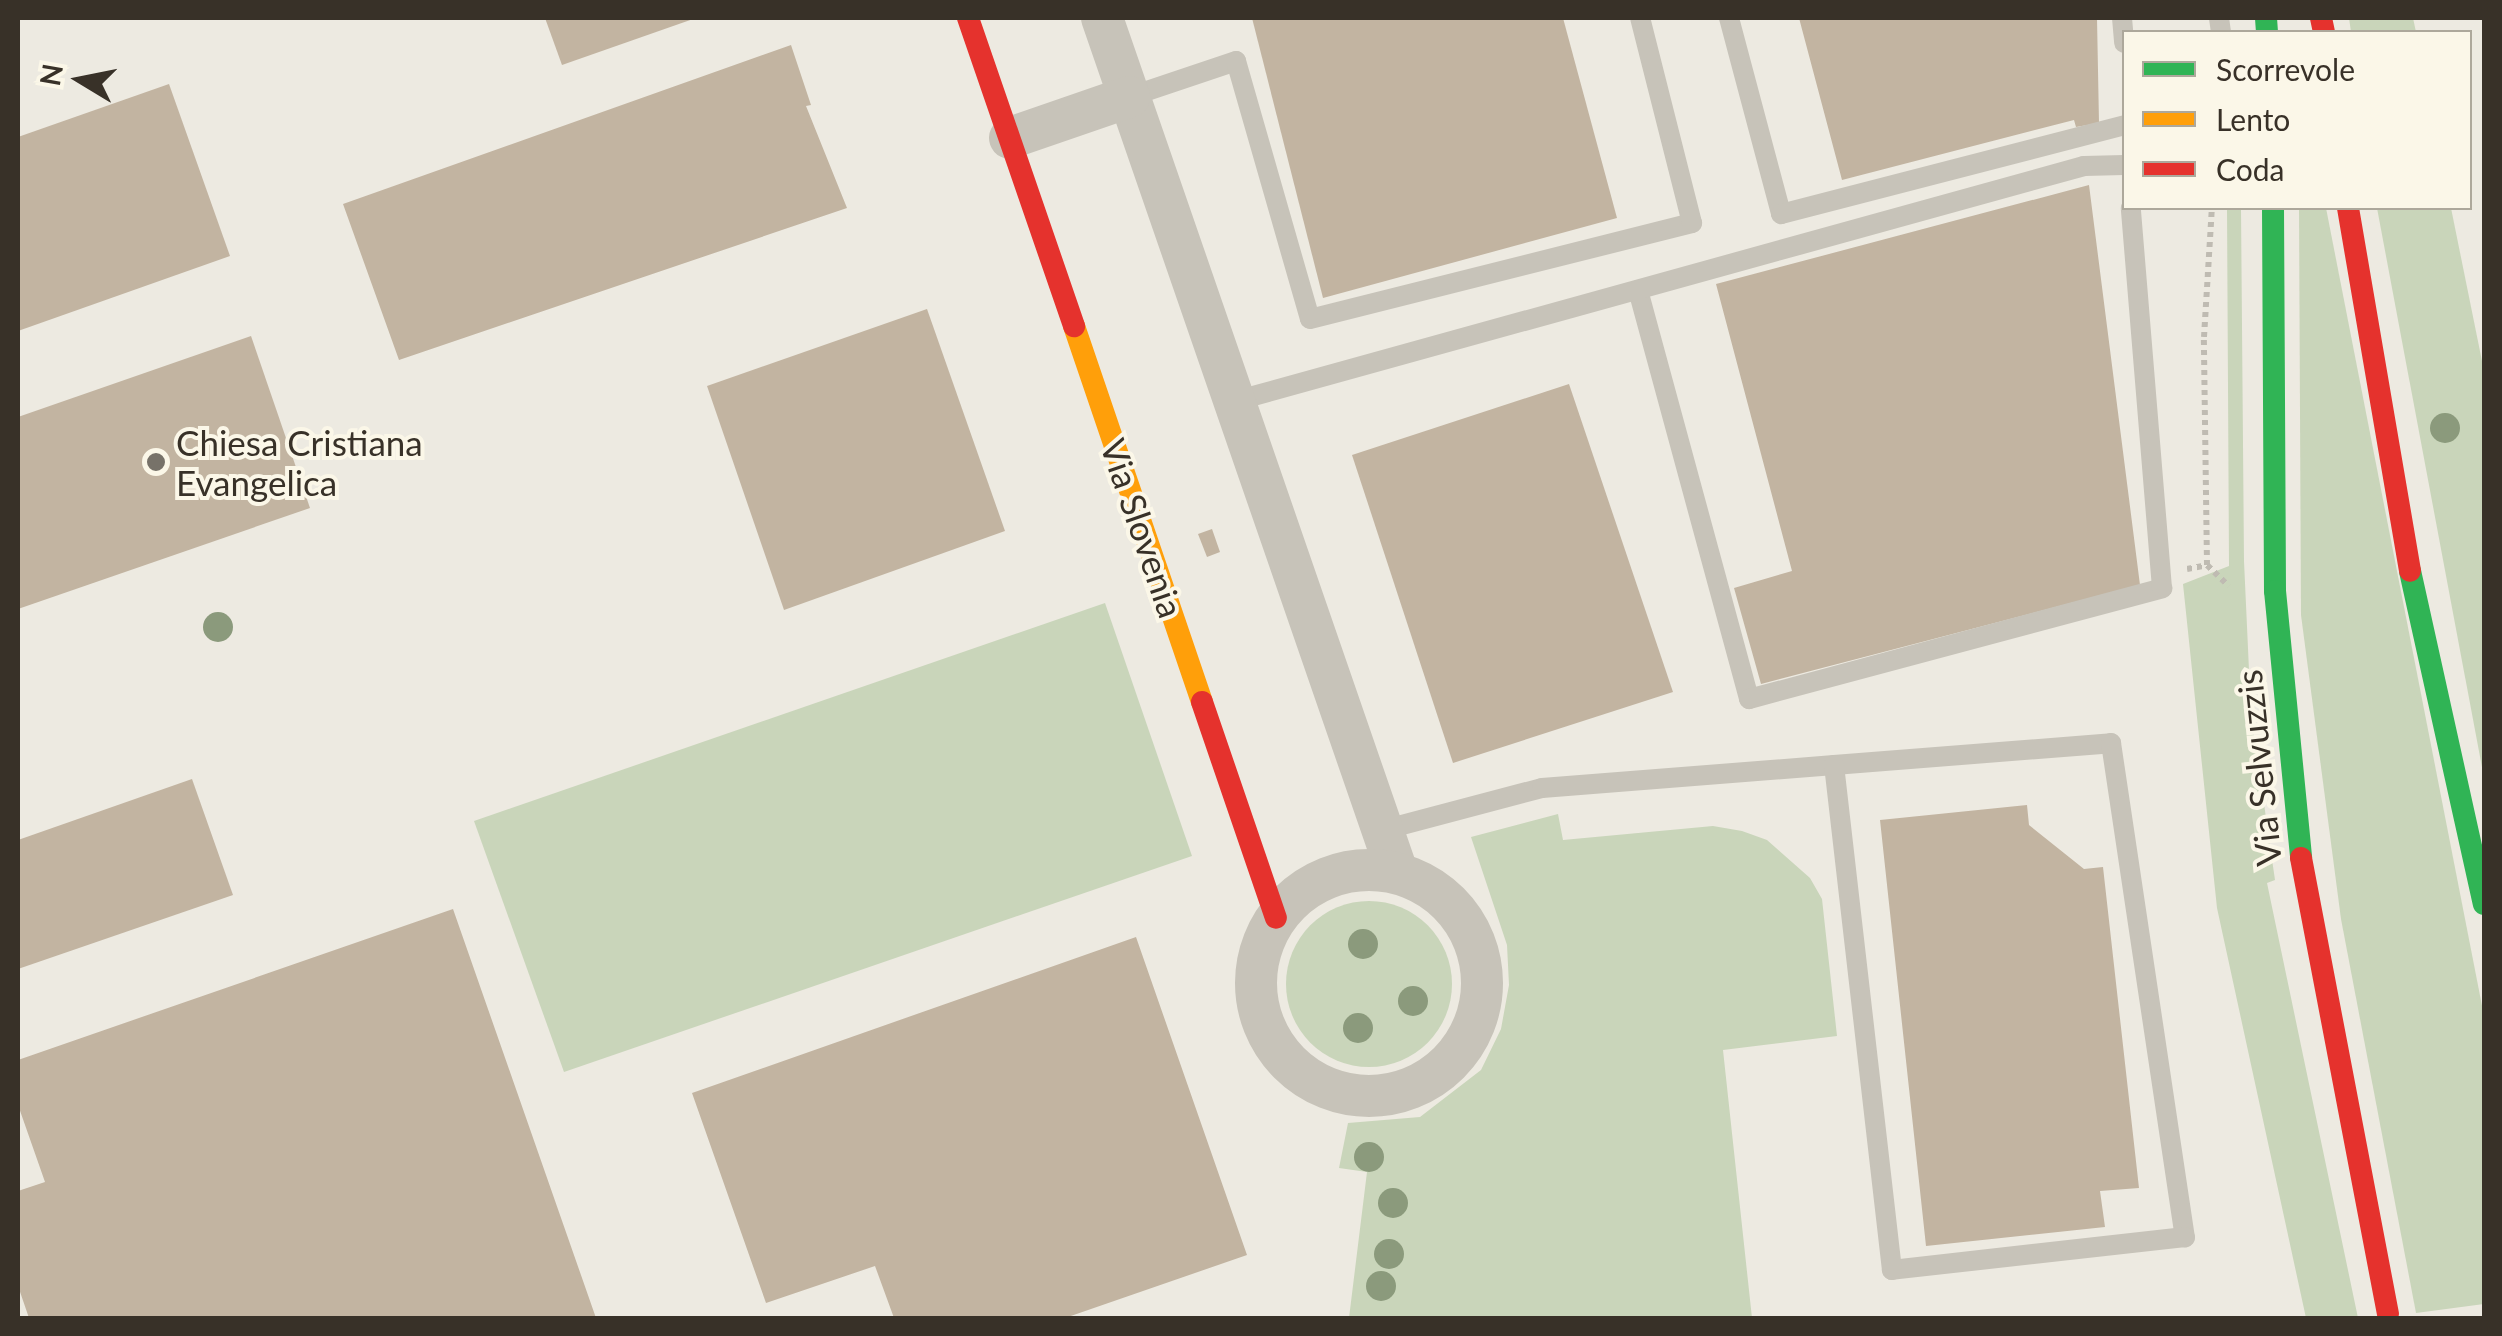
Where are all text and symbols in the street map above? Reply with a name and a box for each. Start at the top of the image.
north arrow [30,30,130,130]
legend [2122,30,2472,210]
text: Scorrevole [2216,51,2355,87]
text: N [32,61,69,88]
text: Lento [2216,101,2290,137]
text: Coda [2216,151,2284,187]
place label: Chiesa Cristiana Evangelica [176,421,423,503]
street label: Via Slovenia [1093,433,1193,623]
marker: Chiesa Cristiana Evangelica [145,451,167,473]
street label: Via Selvuzzis [2227,668,2289,868]

